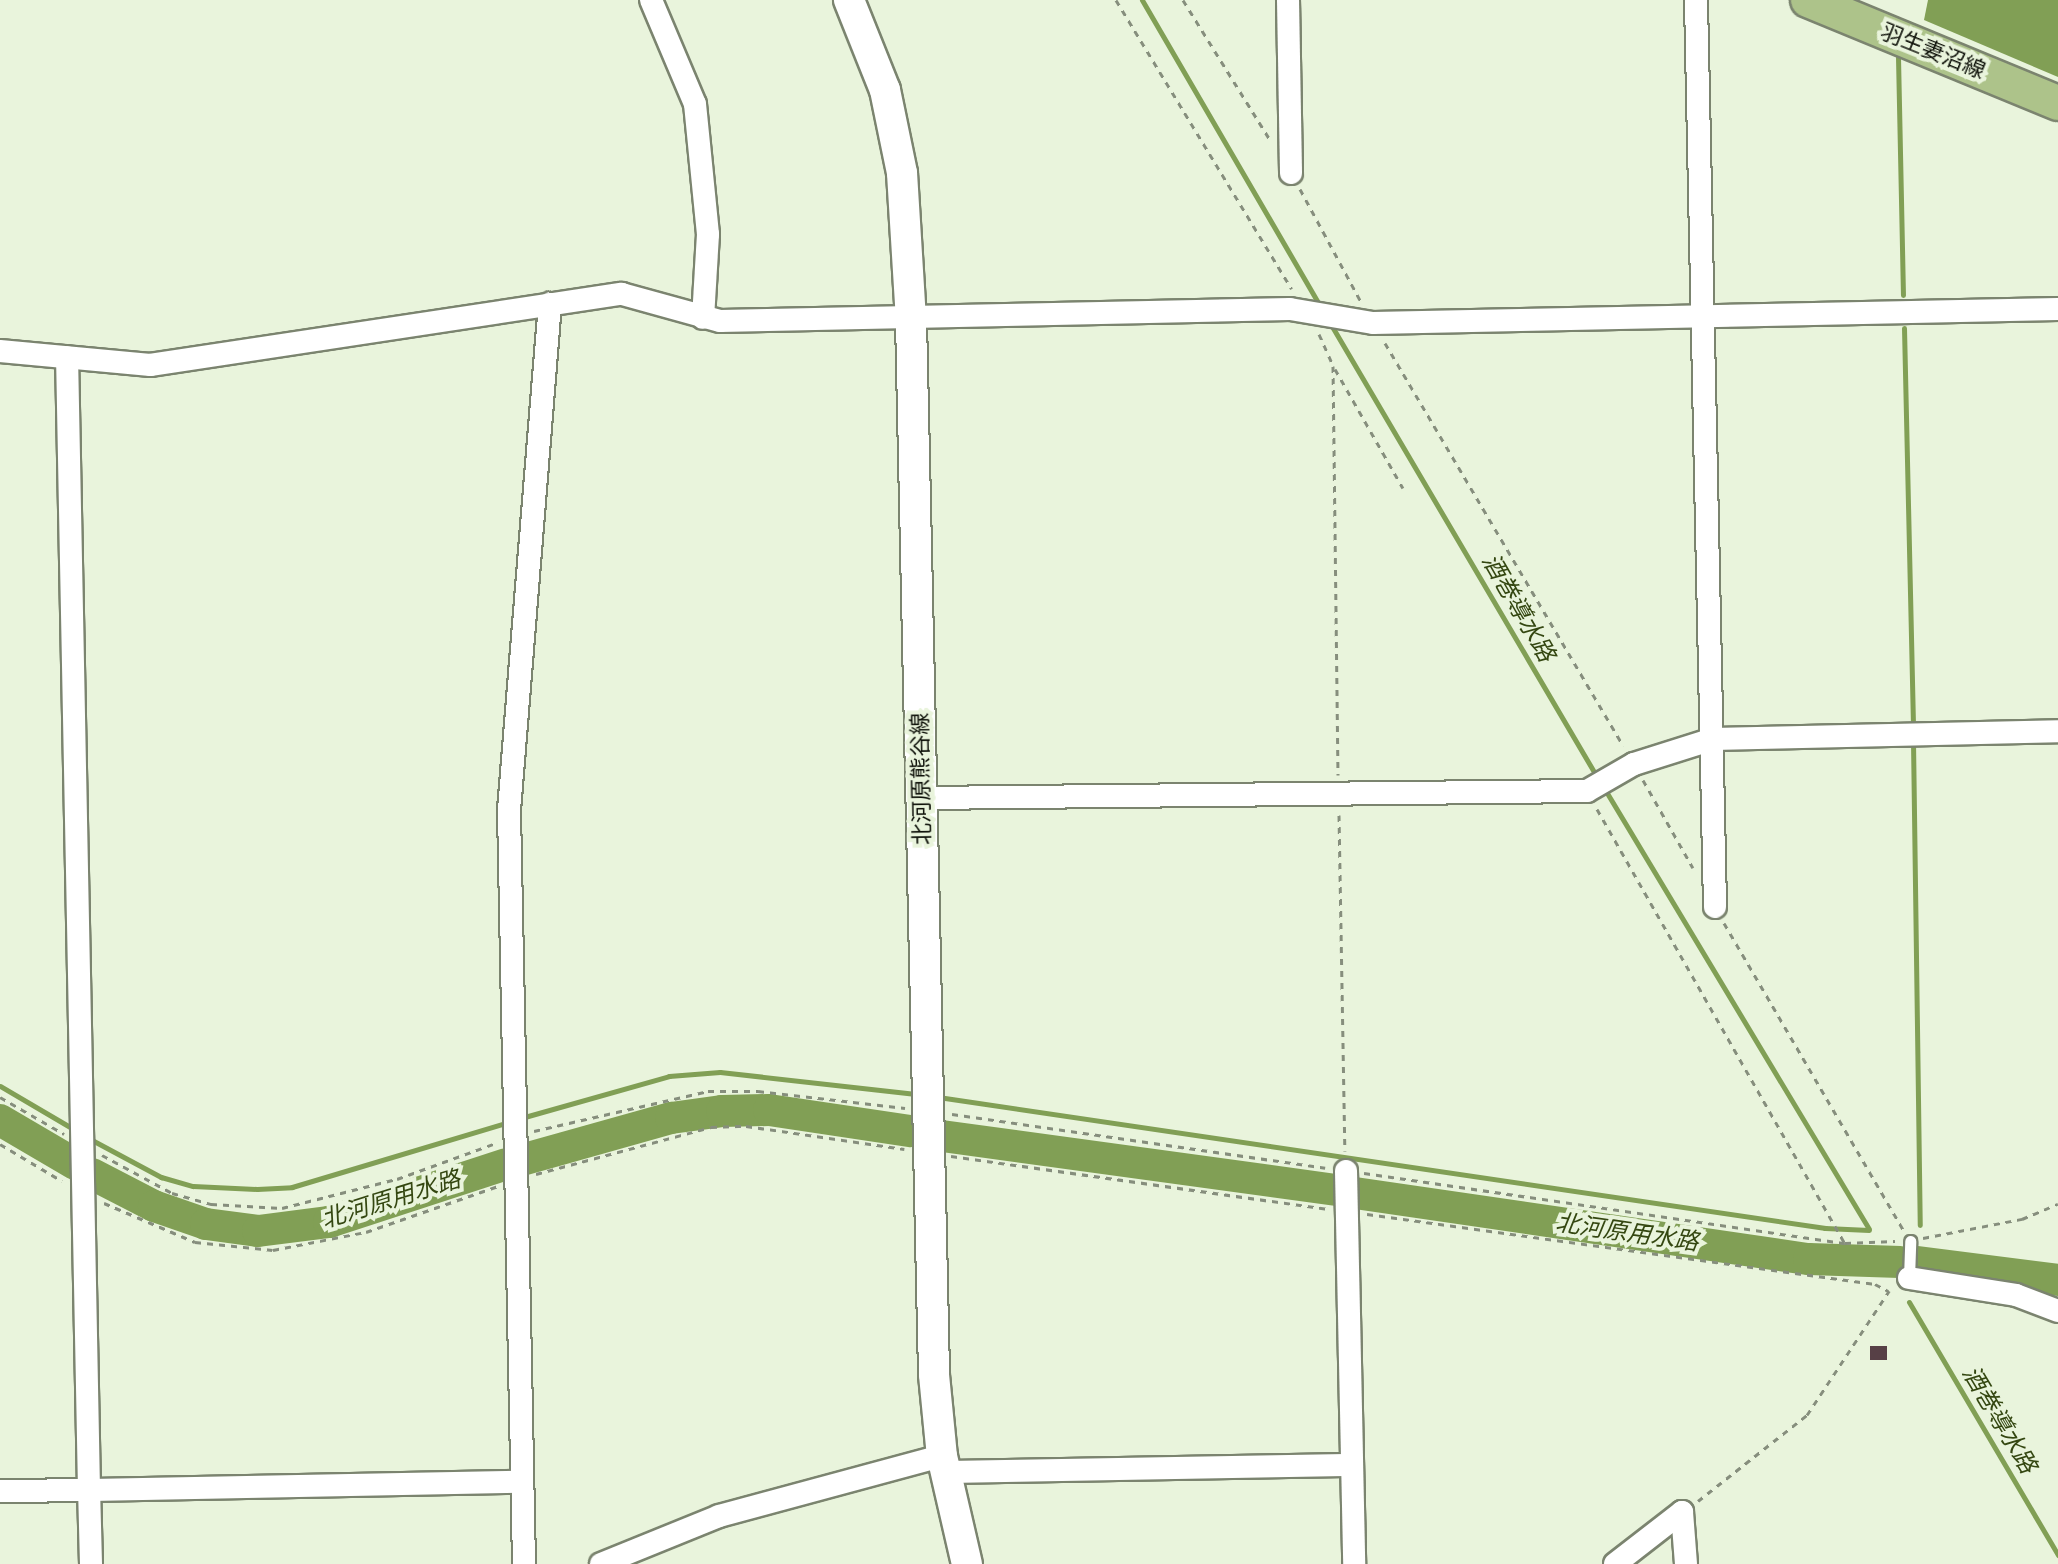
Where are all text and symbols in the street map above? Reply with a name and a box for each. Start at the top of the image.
street label: 羽生妻沼線 [1877,18,1989,84]
water label: 酒巻導水路 [1476,549,1560,667]
street label: 北河原熊谷線 [907,713,935,845]
water label: 北河原用水路 [318,1165,464,1235]
water label: 北河原用水路 [1554,1209,1700,1257]
water label: 酒巻導水路 [1956,1361,2042,1479]

